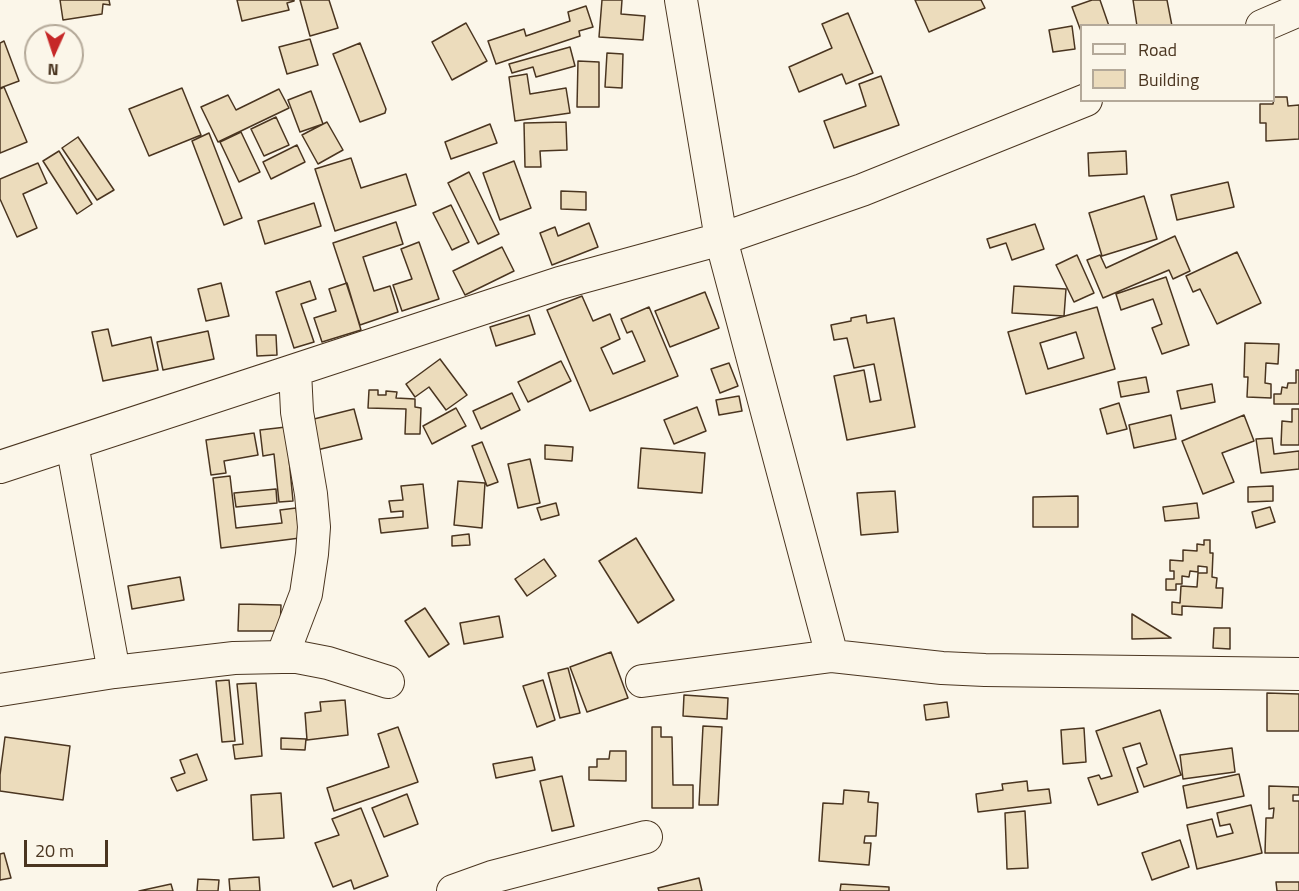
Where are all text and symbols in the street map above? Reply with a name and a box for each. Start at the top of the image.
north arrow [24,24,84,84]
legend [1080,24,1275,102]
text: Road [1138,36,1177,63]
text: N [47,58,59,82]
text: Building [1138,66,1199,93]
scale bar [27,828,111,866]
text: 20 m [35,837,74,864]

